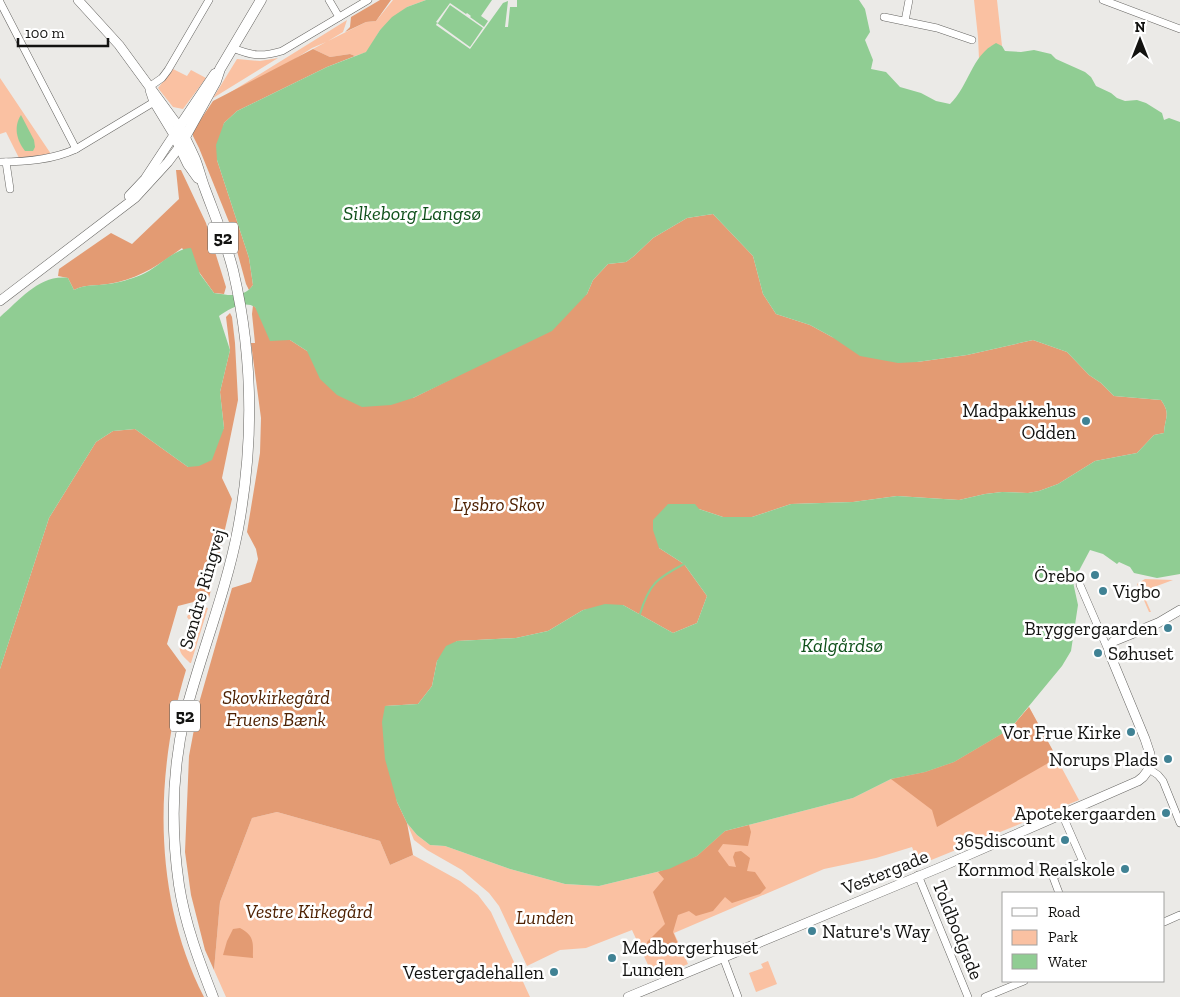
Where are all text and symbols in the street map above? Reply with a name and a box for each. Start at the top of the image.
scale bar [18,15,108,47]
north arrow [1115,15,1165,65]
text: N [1135,19,1146,36]
text: 100 m [25,24,64,42]
water label: Silkeborg Langsø [343,201,481,225]
road number: 52 [208,222,238,254]
place label: Madpakkehus Odden [962,399,1076,444]
marker: Madpakkehus Odden [1080,415,1092,427]
park label: Lysbro Skov [453,493,545,516]
street label: Søndre Ringvej [174,526,230,652]
place label: Örebo [1034,564,1085,587]
marker: Örebo [1089,569,1101,581]
place label: Vigbo [1112,580,1161,603]
marker: Vigbo [1097,585,1109,597]
place label: Bryggergaarden [1024,617,1158,640]
marker: Bryggergaarden [1162,622,1174,634]
water label: Kalgårdsø [801,633,883,657]
place label: Søhuset [1108,642,1174,665]
marker: Søhuset [1092,647,1104,659]
park label: Skovkirkegård Fruens Bænk [222,686,330,731]
road number: 52 [170,700,200,731]
place label: Vor Frue Kirke [1001,721,1121,744]
marker: Vor Frue Kirke [1125,726,1137,738]
place label: Norups Plads [1049,748,1158,771]
marker: Norups Plads [1162,753,1174,765]
place label: Apotekergaarden [1014,802,1156,825]
marker: Apotekergaarden [1160,807,1172,819]
place label: 365discount [955,829,1055,852]
marker: 365discount [1059,834,1071,846]
street label: Vestergade [837,844,932,900]
place label: Kornmod Realskole [957,858,1115,881]
marker: Kornmod Realskole [1119,863,1131,875]
street label: Toldbodgade [928,877,988,983]
legend [1002,892,1165,982]
park label: Vestre Kirkegård [245,900,373,923]
text: Road [1048,903,1081,921]
park label: Lunden [516,906,574,929]
place label: Nature's Way [822,920,930,943]
marker: Nature's Way [806,925,818,937]
text: Park [1048,928,1078,946]
place label: Medborgerhuset Lunden [622,936,758,981]
marker: Medborgerhuset Lunden [606,952,618,964]
text: Water [1048,953,1088,971]
place label: Vestergadehallen [402,961,544,984]
marker: Vestergadehallen [548,966,560,978]

